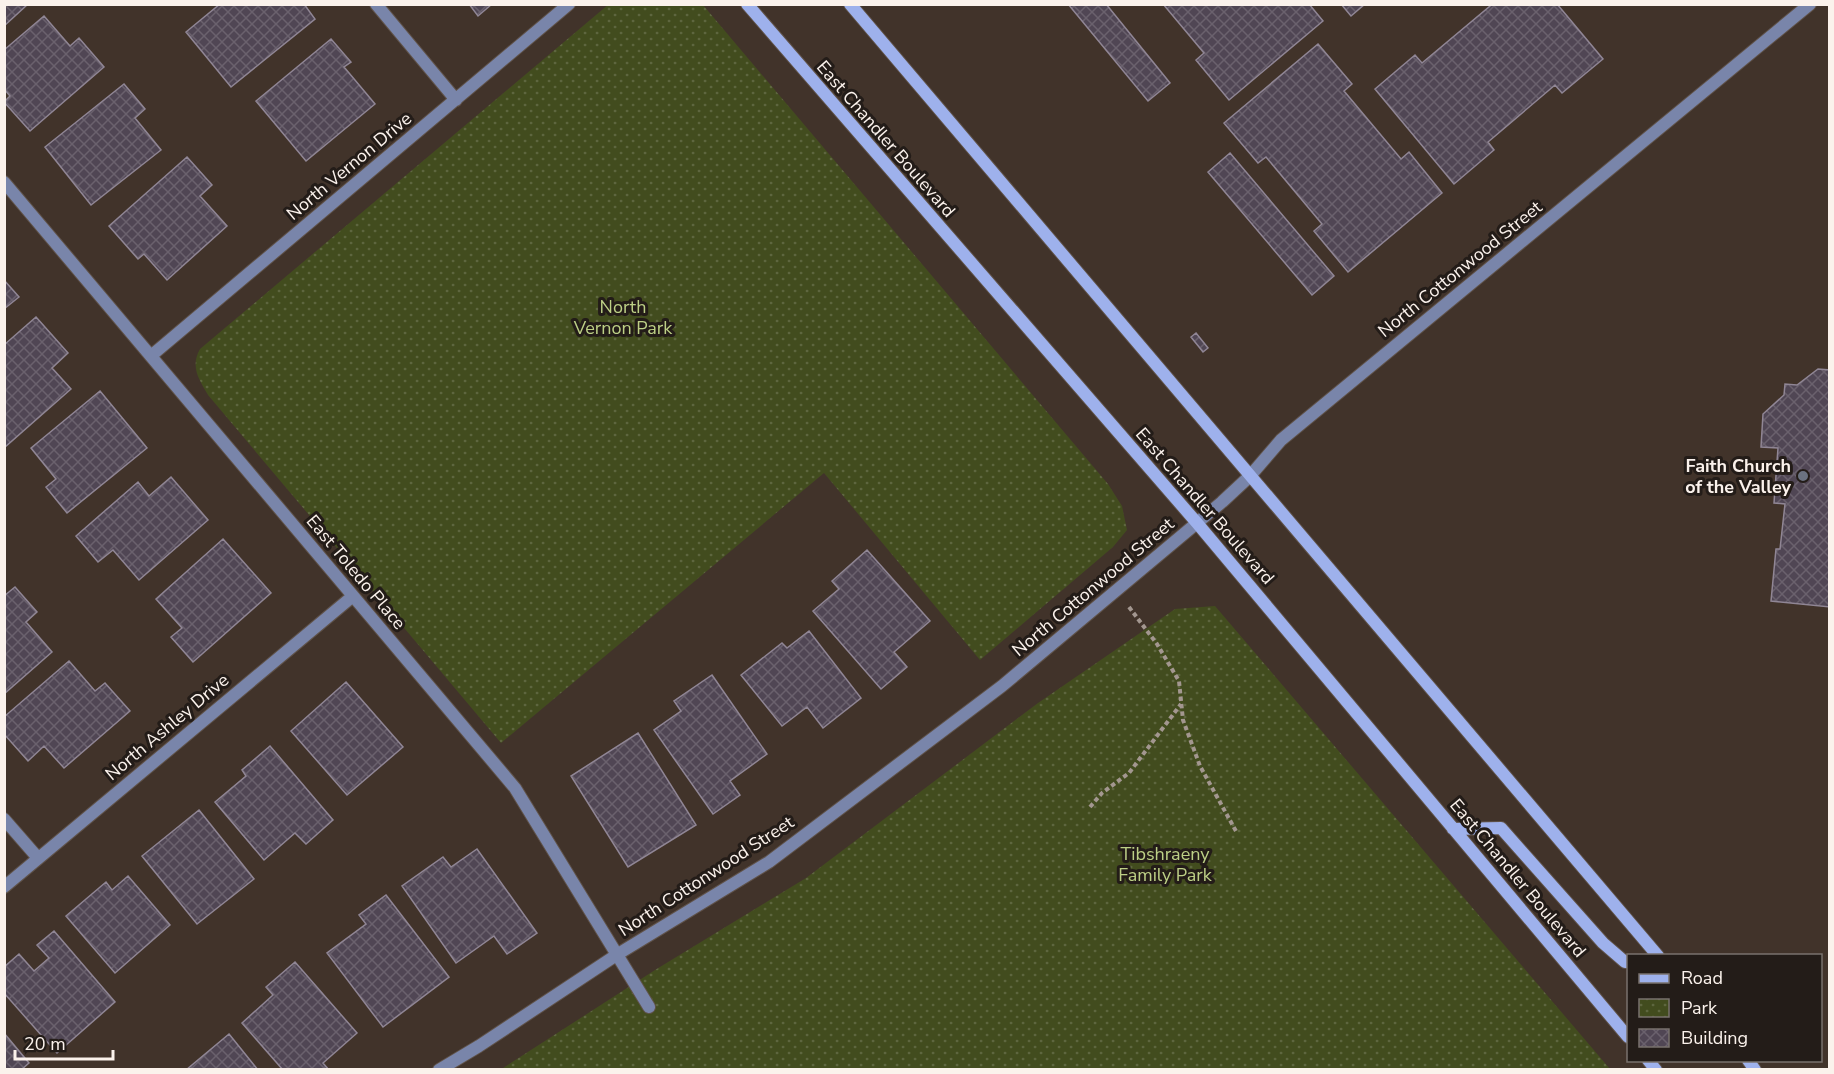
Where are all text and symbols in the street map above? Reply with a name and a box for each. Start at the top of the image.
street label: East Chandler Boulevard [811,56,961,222]
street label: North Vernon Drive [281,106,417,226]
street label: North Cottonwood Street [1373,195,1548,343]
park label: North Vernon Park [573,295,673,340]
street label: East Chandler Boulevard [1130,423,1280,589]
place label: Faith Church of the Valley [1685,454,1792,499]
marker: Faith Church of the Valley [1796,469,1810,483]
street label: East Toledo Place [301,510,411,634]
street label: North Cottonwood Street [1007,512,1180,662]
street label: North Ashley Drive [100,668,234,786]
street label: East Chandler Boulevard [1444,794,1592,962]
street label: North Cottonwood Street [614,810,799,942]
park label: Tibshraeny Family Park [1118,842,1213,887]
legend [1627,954,1822,1062]
text: Road [1681,966,1723,990]
text: Park [1681,996,1718,1020]
scale bar [15,1023,112,1061]
text: Building [1681,1026,1748,1050]
text: 20 m [24,1032,66,1056]

